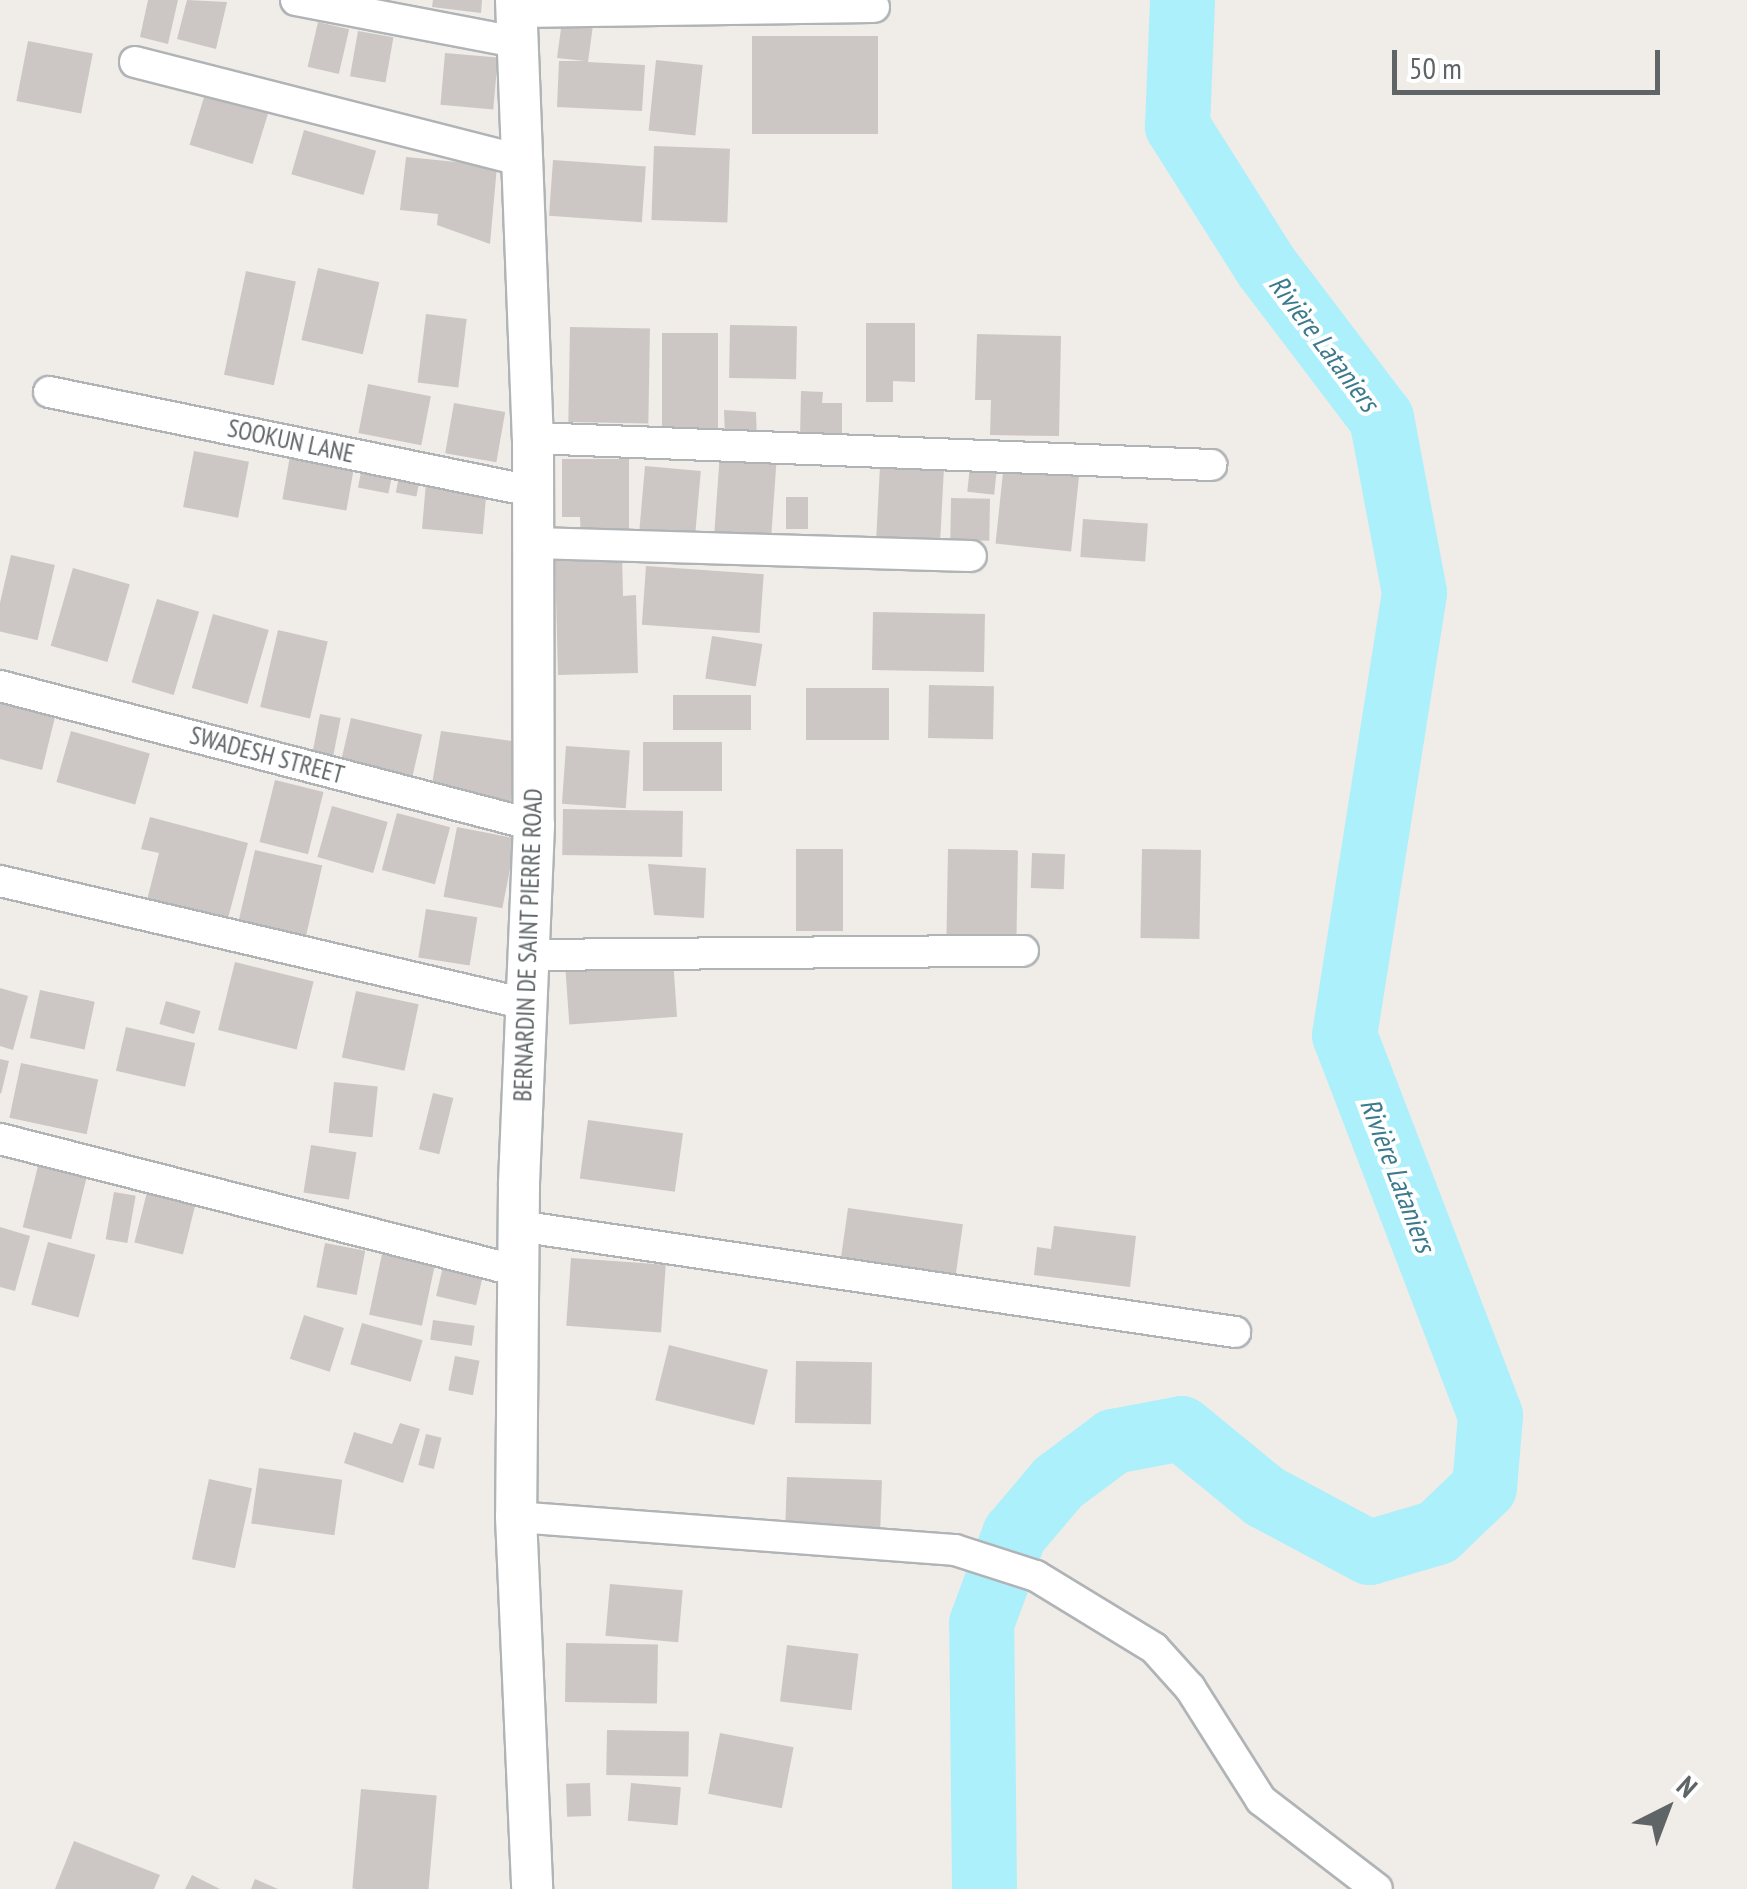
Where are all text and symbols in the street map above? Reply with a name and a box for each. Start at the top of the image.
scale bar [1397,30,1664,92]
text: 50 m [1409,48,1462,87]
water label: Rivière Lataniers [1262,268,1386,418]
street label: SOOKUN LANE [225,413,357,469]
street label: SWADESH STREET [187,720,347,790]
street label: BERNARDIN DE SAINT PIERRE ROAD [508,787,548,1103]
water label: Rivière Lataniers [1353,1094,1443,1256]
north arrow [1617,1759,1717,1859]
text: N [1669,1768,1705,1805]

